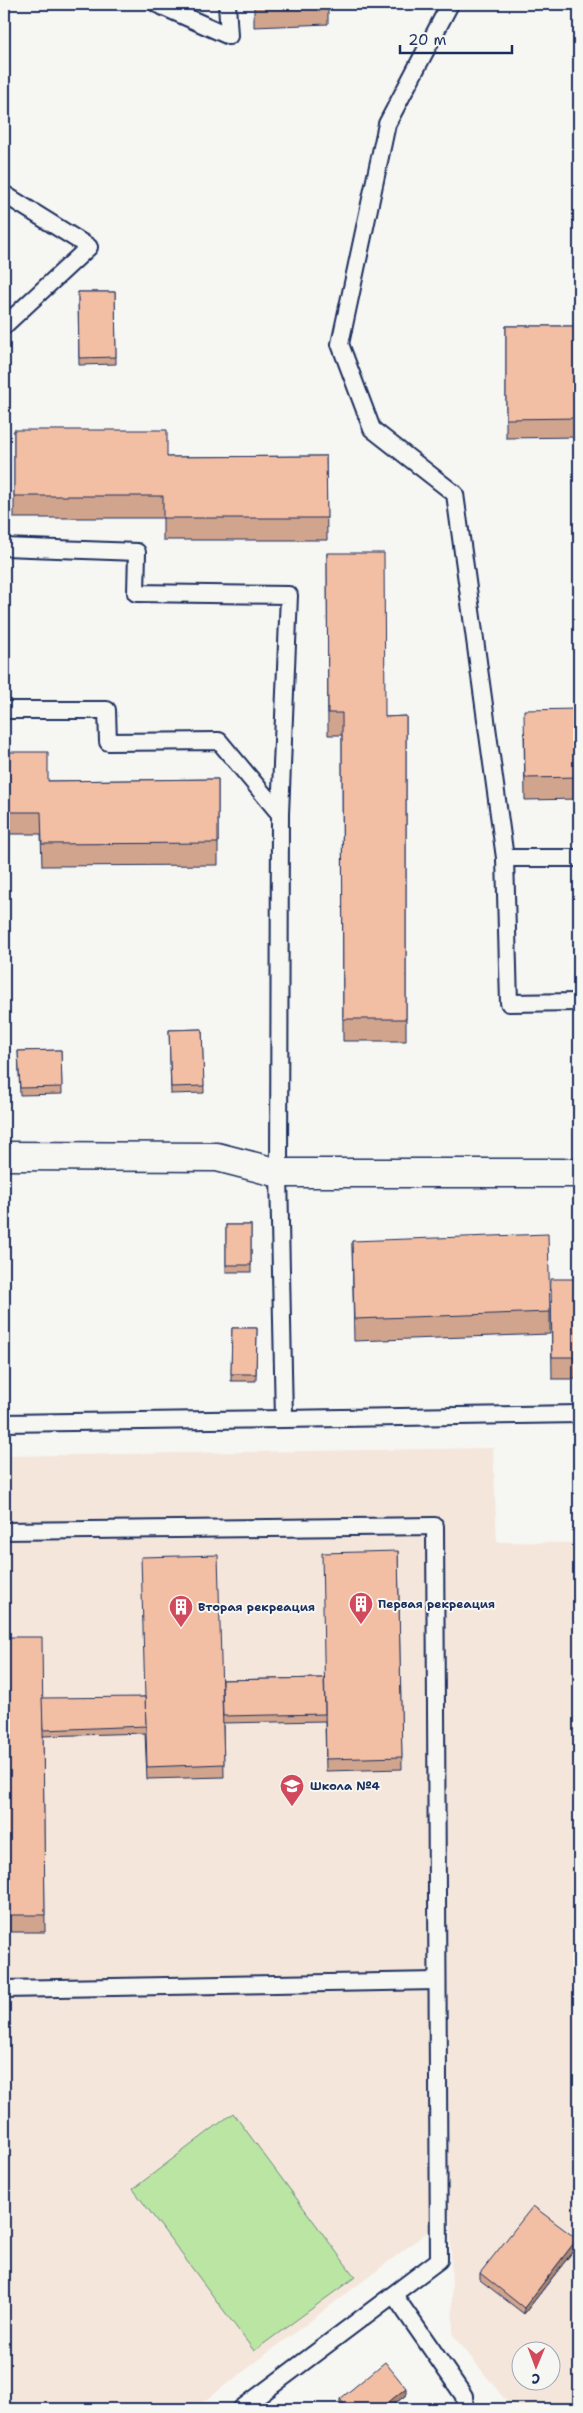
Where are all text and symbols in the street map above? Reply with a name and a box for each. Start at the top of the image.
scale bar [400,22,513,54]
text: 20 m [408,30,447,50]
building icon: Первая рекреация [348,1591,374,1625]
building icon: Вторая рекреация [168,1594,194,1628]
place label: Первая рекреация [378,1596,495,1612]
place label: Вторая рекреация [198,1599,315,1615]
school or university icon: Школа №4 [279,1773,305,1807]
place label: Школа №4 [310,1778,380,1794]
north arrow [510,2340,560,2390]
text: С [531,2370,540,2388]

